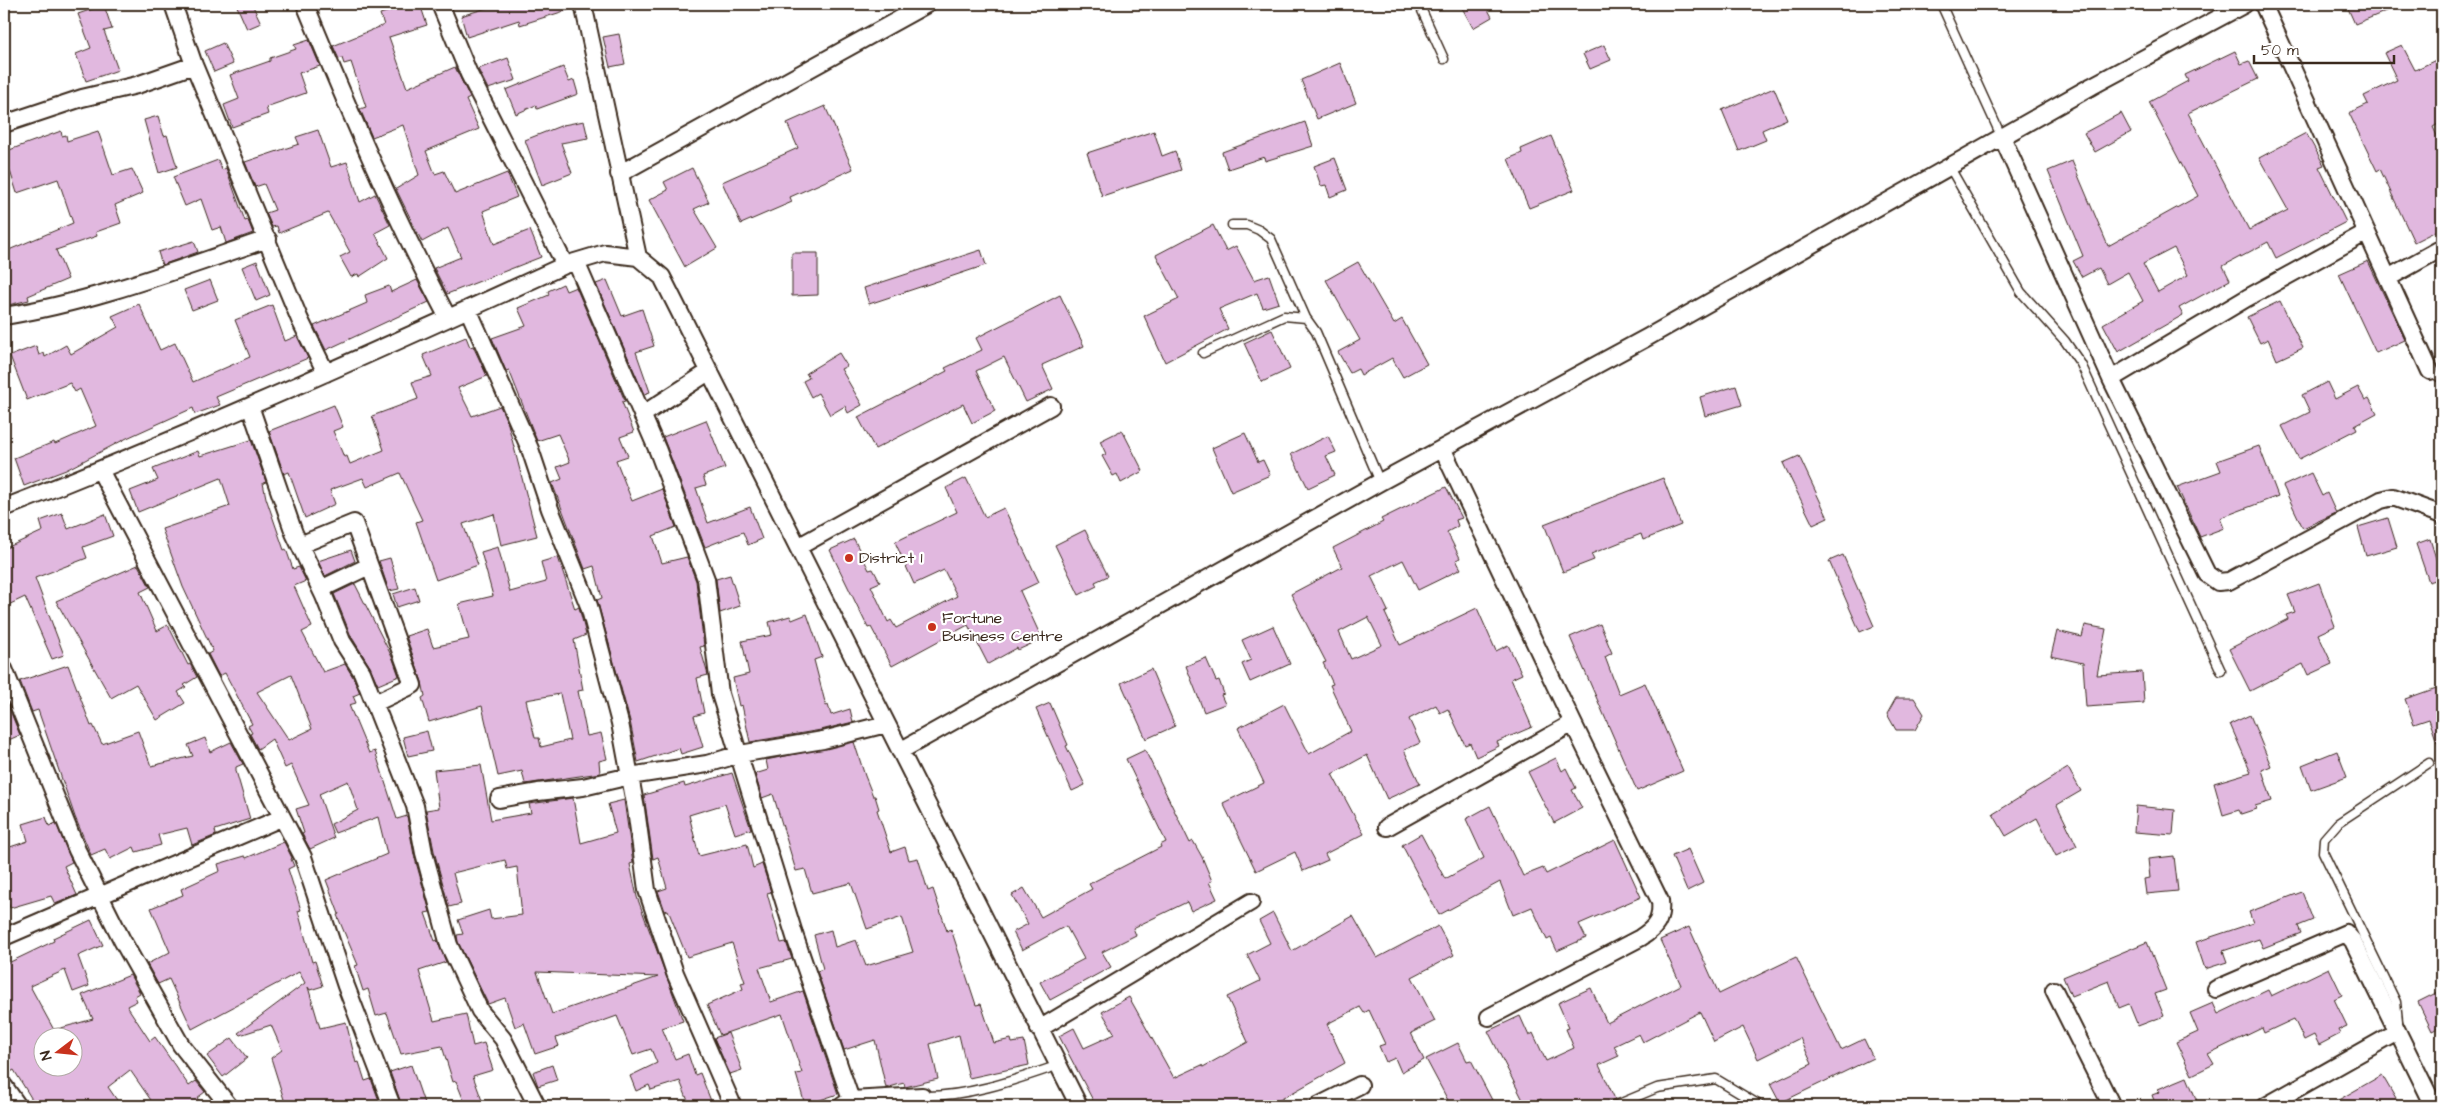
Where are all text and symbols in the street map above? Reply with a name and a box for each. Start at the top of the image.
scale bar [2254,32,2394,64]
text: 50 m [2261,40,2299,61]
place label: District 1 [859,547,923,569]
marker: District 1 [843,552,855,564]
place label: Fortune Business Centre [942,607,1063,647]
marker: Fortune Business Centre [926,621,938,633]
north arrow [32,1028,82,1078]
text: N [36,1048,57,1062]

